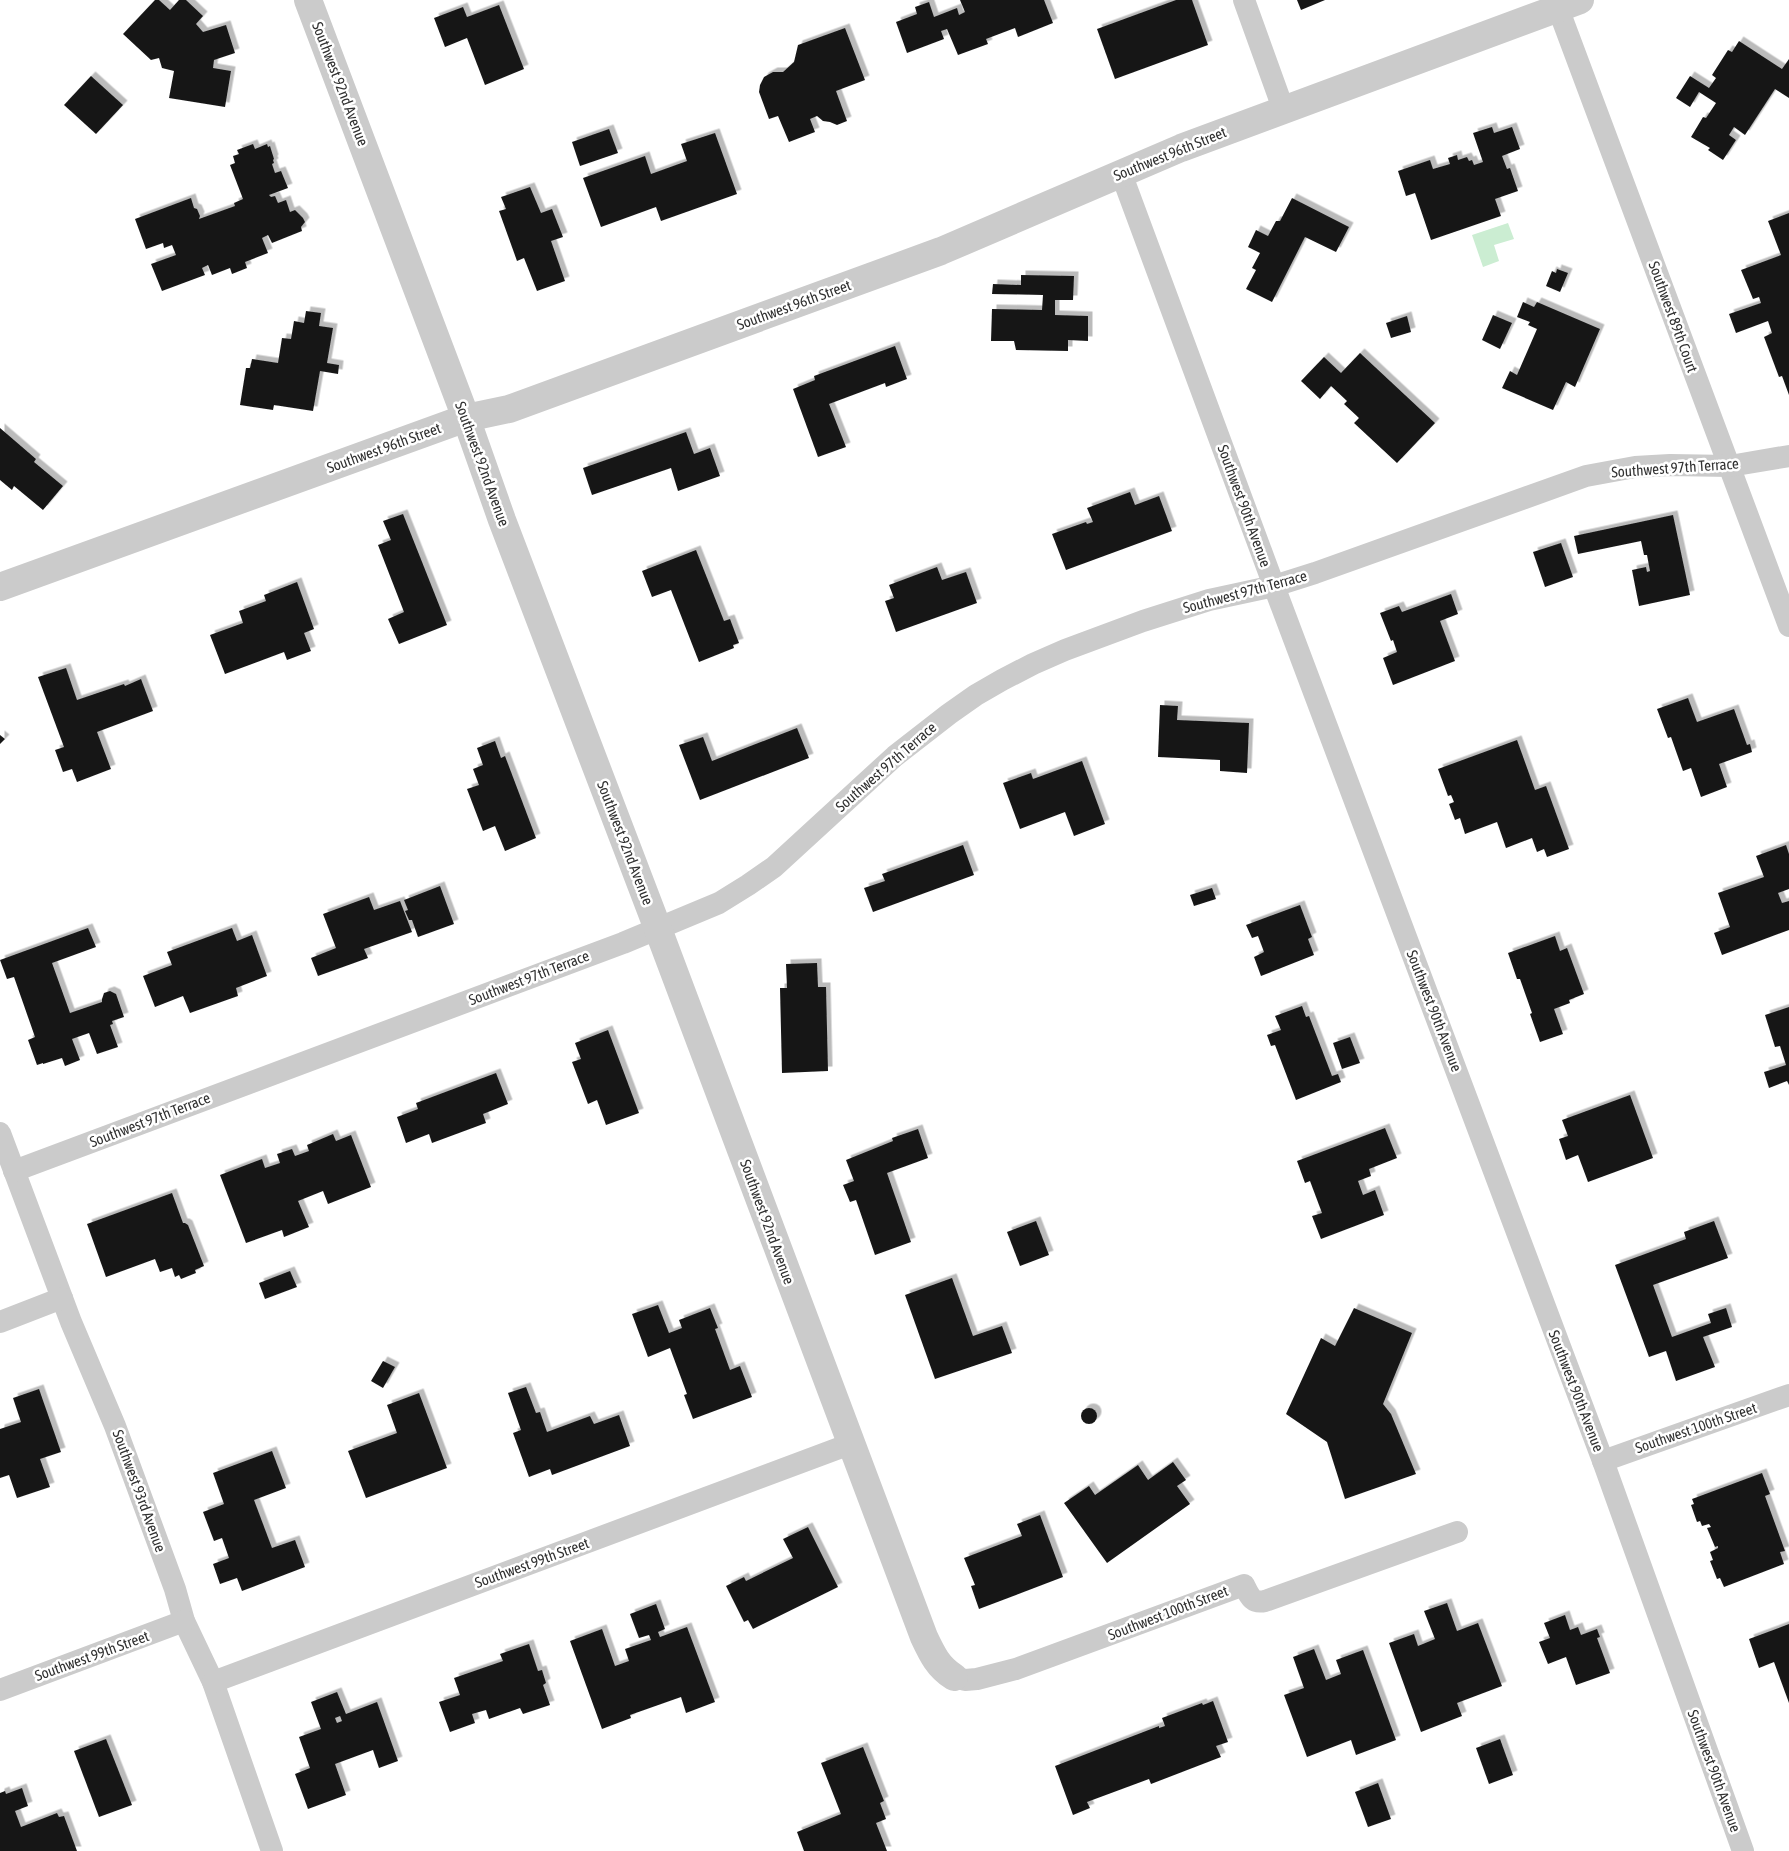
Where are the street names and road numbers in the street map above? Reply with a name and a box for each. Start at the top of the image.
street label: Southwest 92nd Avenue [309,19,372,148]
street label: Southwest 96th Street [1111,123,1229,184]
street label: Southwest 89th Court [1645,259,1701,375]
street label: Southwest 96th Street [734,276,853,333]
street label: Southwest 92nd Avenue [452,399,513,529]
street label: Southwest 96th Street [324,419,443,476]
street label: Southwest 90th Avenue [1214,442,1275,569]
street label: Southwest 97th Terrace [1611,455,1739,480]
street label: Southwest 97th Terrace [1181,567,1309,616]
street label: Southwest 97th Terrace [832,718,940,815]
street label: Southwest 92nd Avenue [594,778,657,907]
street label: Southwest 97th Terrace [466,947,592,1008]
street label: Southwest 90th Avenue [1403,948,1466,1074]
street label: Southwest 97th Terrace [87,1089,213,1150]
street label: Southwest 92nd Avenue [737,1157,798,1287]
street label: Southwest 90th Avenue [1545,1328,1608,1454]
street label: Southwest 100th Street [1633,1399,1759,1456]
street label: Southwest 93rd Avenue [109,1427,170,1554]
street label: Southwest 99th Street [472,1534,591,1591]
street label: Southwest 100th Street [1105,1582,1230,1643]
street label: Southwest 99th Street [32,1627,151,1684]
street label: Southwest 90th Avenue [1684,1707,1745,1834]

